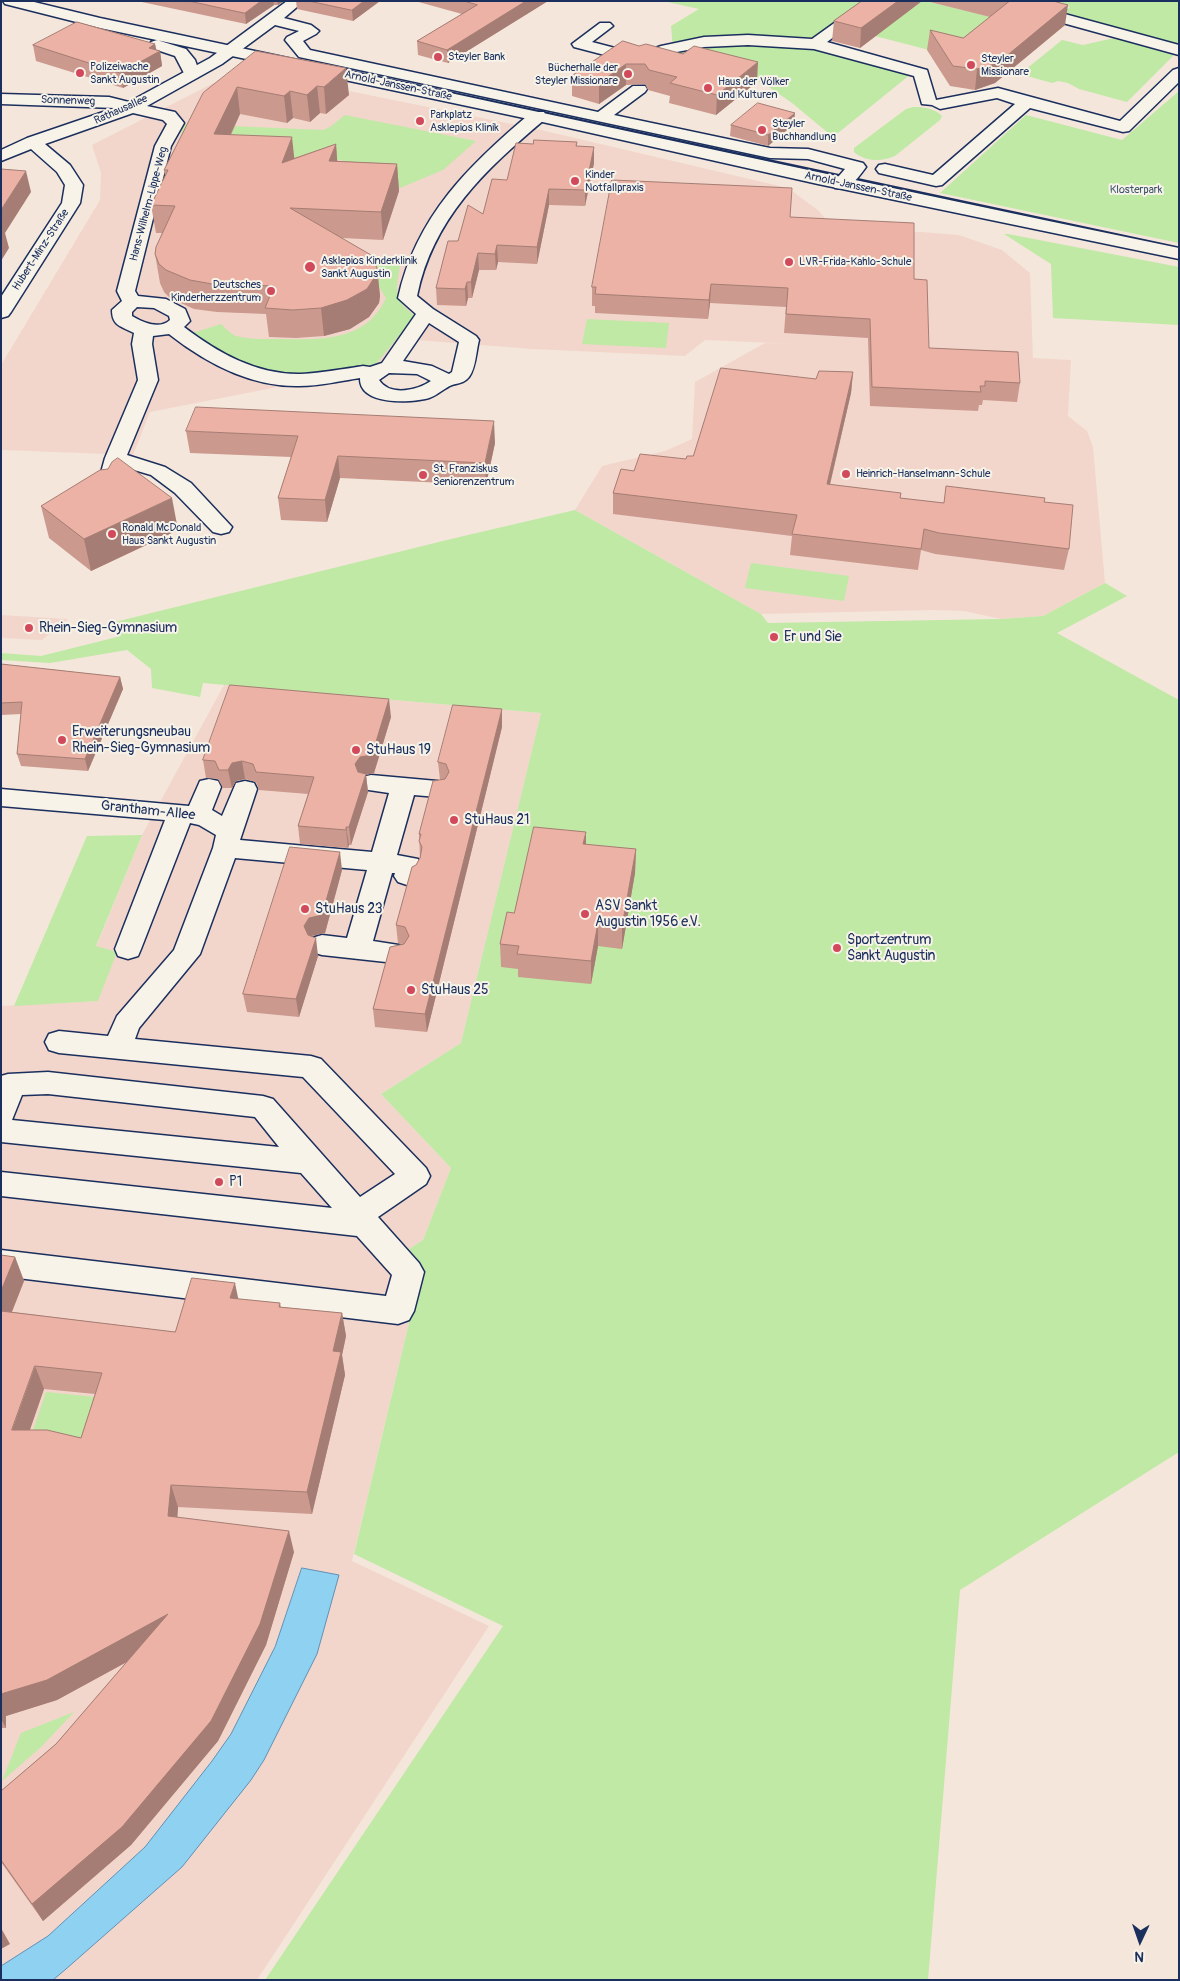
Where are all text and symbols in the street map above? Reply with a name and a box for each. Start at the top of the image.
place label: Steyler Bank [448,50,505,64]
marker: Steyler Bank [432,51,444,63]
place label: Steyler Missionare [981,52,1029,78]
marker: Steyler Missionare [965,59,977,71]
place label: Polizeiwache Sankt Augustin [90,60,160,86]
place label: Bücherhalle der Steyler Missionare [535,61,618,87]
marker: Polizeiwache Sankt Augustin [74,67,86,79]
street label: Arnold-Janssen-Straße [343,68,453,104]
marker: Bücherhalle der Steyler Missionare [622,68,634,80]
place label: Haus der Völker und Kulturen [718,75,789,101]
marker: Haus der Völker und Kulturen [702,82,714,94]
street label: Rathausallee [92,92,150,128]
street label: Sonnenweg [41,93,95,109]
place label: Parkplatz Asklepios Klinik [430,108,499,134]
marker: Parkplatz Asklepios Klinik [414,115,426,127]
place label: Steyler Buchhandlung [772,117,836,143]
marker: Steyler Buchhandlung [756,124,768,136]
street label: Hans-Wilhelm-Lippe-Weg [127,145,171,263]
place label: Kinder Notfallpraxis [585,168,644,194]
street label: Arnold-Janssen-Straße [803,169,913,205]
marker: Kinder Notfallpraxis [569,175,581,187]
park label: Klosterpark [1110,183,1162,197]
street label: Hubert-Minz-Straße [10,207,72,293]
place label: Asklepios Kinderklinik Sankt Augustin [321,254,417,280]
place label: LVR-Frida-Kahlo-Schule [799,255,911,269]
marker: LVR-Frida-Kahlo-Schule [783,256,795,268]
marker: Asklepios Kinderklinik Sankt Augustin [303,260,317,274]
place label: Deutsches Kinderherzzentrum [171,278,261,304]
marker: Deutsches Kinderherzzentrum [265,285,277,297]
place label: St. Franziskus Seniorenzentrum [433,462,514,488]
place label: Heinrich-Hanselmann-Schule [856,467,990,481]
marker: Heinrich-Hanselmann-Schule [840,468,852,480]
marker: St. Franziskus Seniorenzentrum [417,469,429,481]
place label: Ronald McDonald Haus Sankt Augustin [122,521,216,547]
marker: Ronald McDonald Haus Sankt Augustin [106,528,118,540]
place label: Rhein-Sieg-Gymnasium [39,620,177,636]
marker: Rhein-Sieg-Gymnasium [23,622,35,634]
place label: Er und Sie [784,629,842,645]
marker: Er und Sie [768,631,780,643]
place label: Erweiterungsneubau Rhein-Sieg-Gymnasium [72,724,210,756]
marker: Erweiterungsneubau Rhein-Sieg-Gymnasium [56,734,68,746]
place label: StuHaus 19 [366,742,431,758]
marker: StuHaus 19 [350,744,362,756]
street label: Grantham-Allee [100,798,196,824]
place label: StuHaus 21 [464,812,530,828]
marker: StuHaus 21 [448,814,460,826]
place label: ASV Sankt Augustin 1956 e.V. [595,898,701,930]
place label: StuHaus 23 [315,901,382,917]
marker: StuHaus 23 [299,903,311,915]
marker: ASV Sankt Augustin 1956 e.V. [579,908,591,920]
place label: Sportzentrum Sankt Augustin [847,932,936,964]
marker: Sportzentrum Sankt Augustin [831,942,843,954]
place label: StuHaus 25 [421,982,489,998]
marker: StuHaus 25 [405,984,417,996]
place label: P1 [229,1174,242,1190]
marker: P1 [213,1176,225,1188]
north arrow [1115,1916,1165,1966]
text: N [1134,1948,1144,1965]

